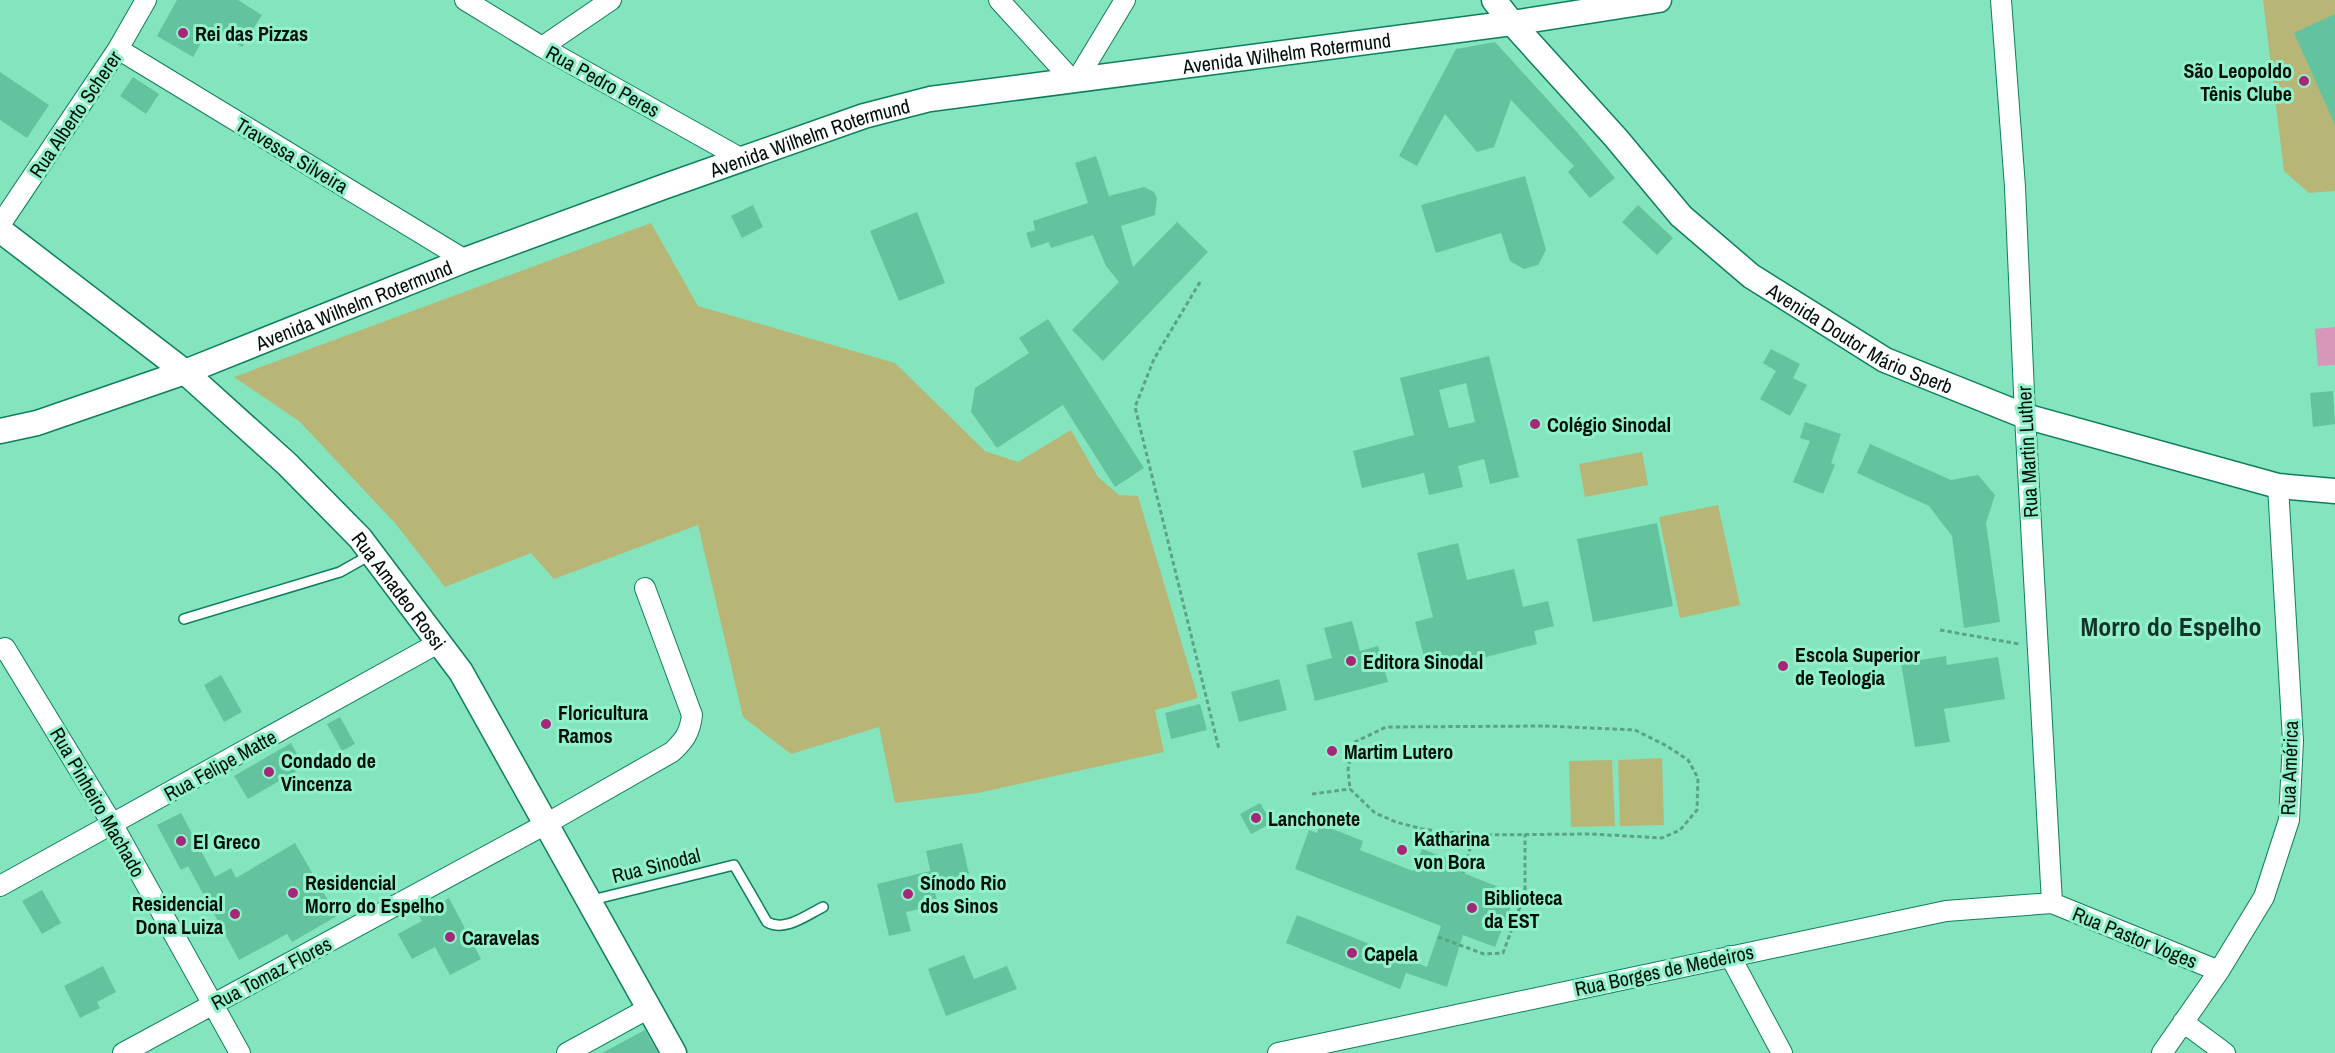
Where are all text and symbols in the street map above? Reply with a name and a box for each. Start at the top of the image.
place label: Rei das Pizzas [195,20,308,47]
street label: Avenida Wilhelm Rotermund [1180,25,1392,80]
marker: Rei das Pizzas [176,26,190,40]
street label: Rua Pedro Peres [541,39,665,123]
street label: Rua Alberto Scherer [23,45,128,183]
place label: São Leopoldo Tênis Clube [2184,57,2292,107]
marker: São Leopoldo Tênis Clube [2297,74,2311,88]
street label: Avenida Wilhelm Rotermund [705,91,912,183]
street label: Travessa Silveira [231,111,353,199]
street label: Avenida Wilhelm Rotermund [250,253,456,356]
street label: Avenida Doutor Mário Sperb [1761,276,1957,399]
street label: Rua Martin Luther [2010,385,2044,519]
place label: Colégio Sinodal [1547,411,1671,438]
marker: Colégio Sinodal [1528,417,1542,431]
street label: Rua Amadeo Rossi [346,526,453,655]
district label: Morro do Espelho [2080,609,2262,644]
place label: Escola Superior de Teologia [1795,641,1920,691]
place label: Editora Sinodal [1363,648,1483,675]
marker: Editora Sinodal [1344,654,1358,668]
marker: Escola Superior de Teologia [1776,659,1790,673]
place label: Floricultura Ramos [558,699,648,749]
marker: Floricultura Ramos [539,717,553,731]
street label: Rua América [2274,720,2304,816]
street label: Rua Pinheiro Machado [44,722,152,882]
street label: Rua Felipe Matte [159,723,281,807]
place label: Martim Lutero [1344,738,1453,765]
marker: Martim Lutero [1325,744,1339,758]
place label: Condado de Vincenza [281,747,376,797]
marker: Condado de Vincenza [262,765,276,779]
place label: Lanchonete [1268,805,1360,832]
marker: Lanchonete [1249,811,1263,825]
place label: Katharina von Bora [1414,825,1490,875]
place label: El Greco [193,828,260,855]
marker: El Greco [174,834,188,848]
street label: Rua Sinodal [609,841,703,889]
marker: Katharina von Bora [1395,843,1409,857]
place label: Residencial Morro do Espelho [305,869,444,919]
place label: Sínodo Rio dos Sinos [920,869,1007,919]
place label: Biblioteca da EST [1484,884,1562,934]
marker: Residencial Morro do Espelho [286,886,300,900]
marker: Sínodo Rio dos Sinos [901,887,915,901]
place label: Residencial Dona Luiza [132,890,223,940]
street label: Rua Pastor Voges [2069,900,2201,974]
marker: Biblioteca da EST [1465,901,1479,915]
marker: Residencial Dona Luiza [228,907,242,921]
place label: Caravelas [462,924,540,951]
street label: Rua Tomaz Flores [206,930,336,1016]
marker: Caravelas [443,930,457,944]
street label: Rua Borges de Medeiros [1572,938,1756,1002]
place label: Capela [1364,940,1418,967]
marker: Capela [1345,946,1359,960]

